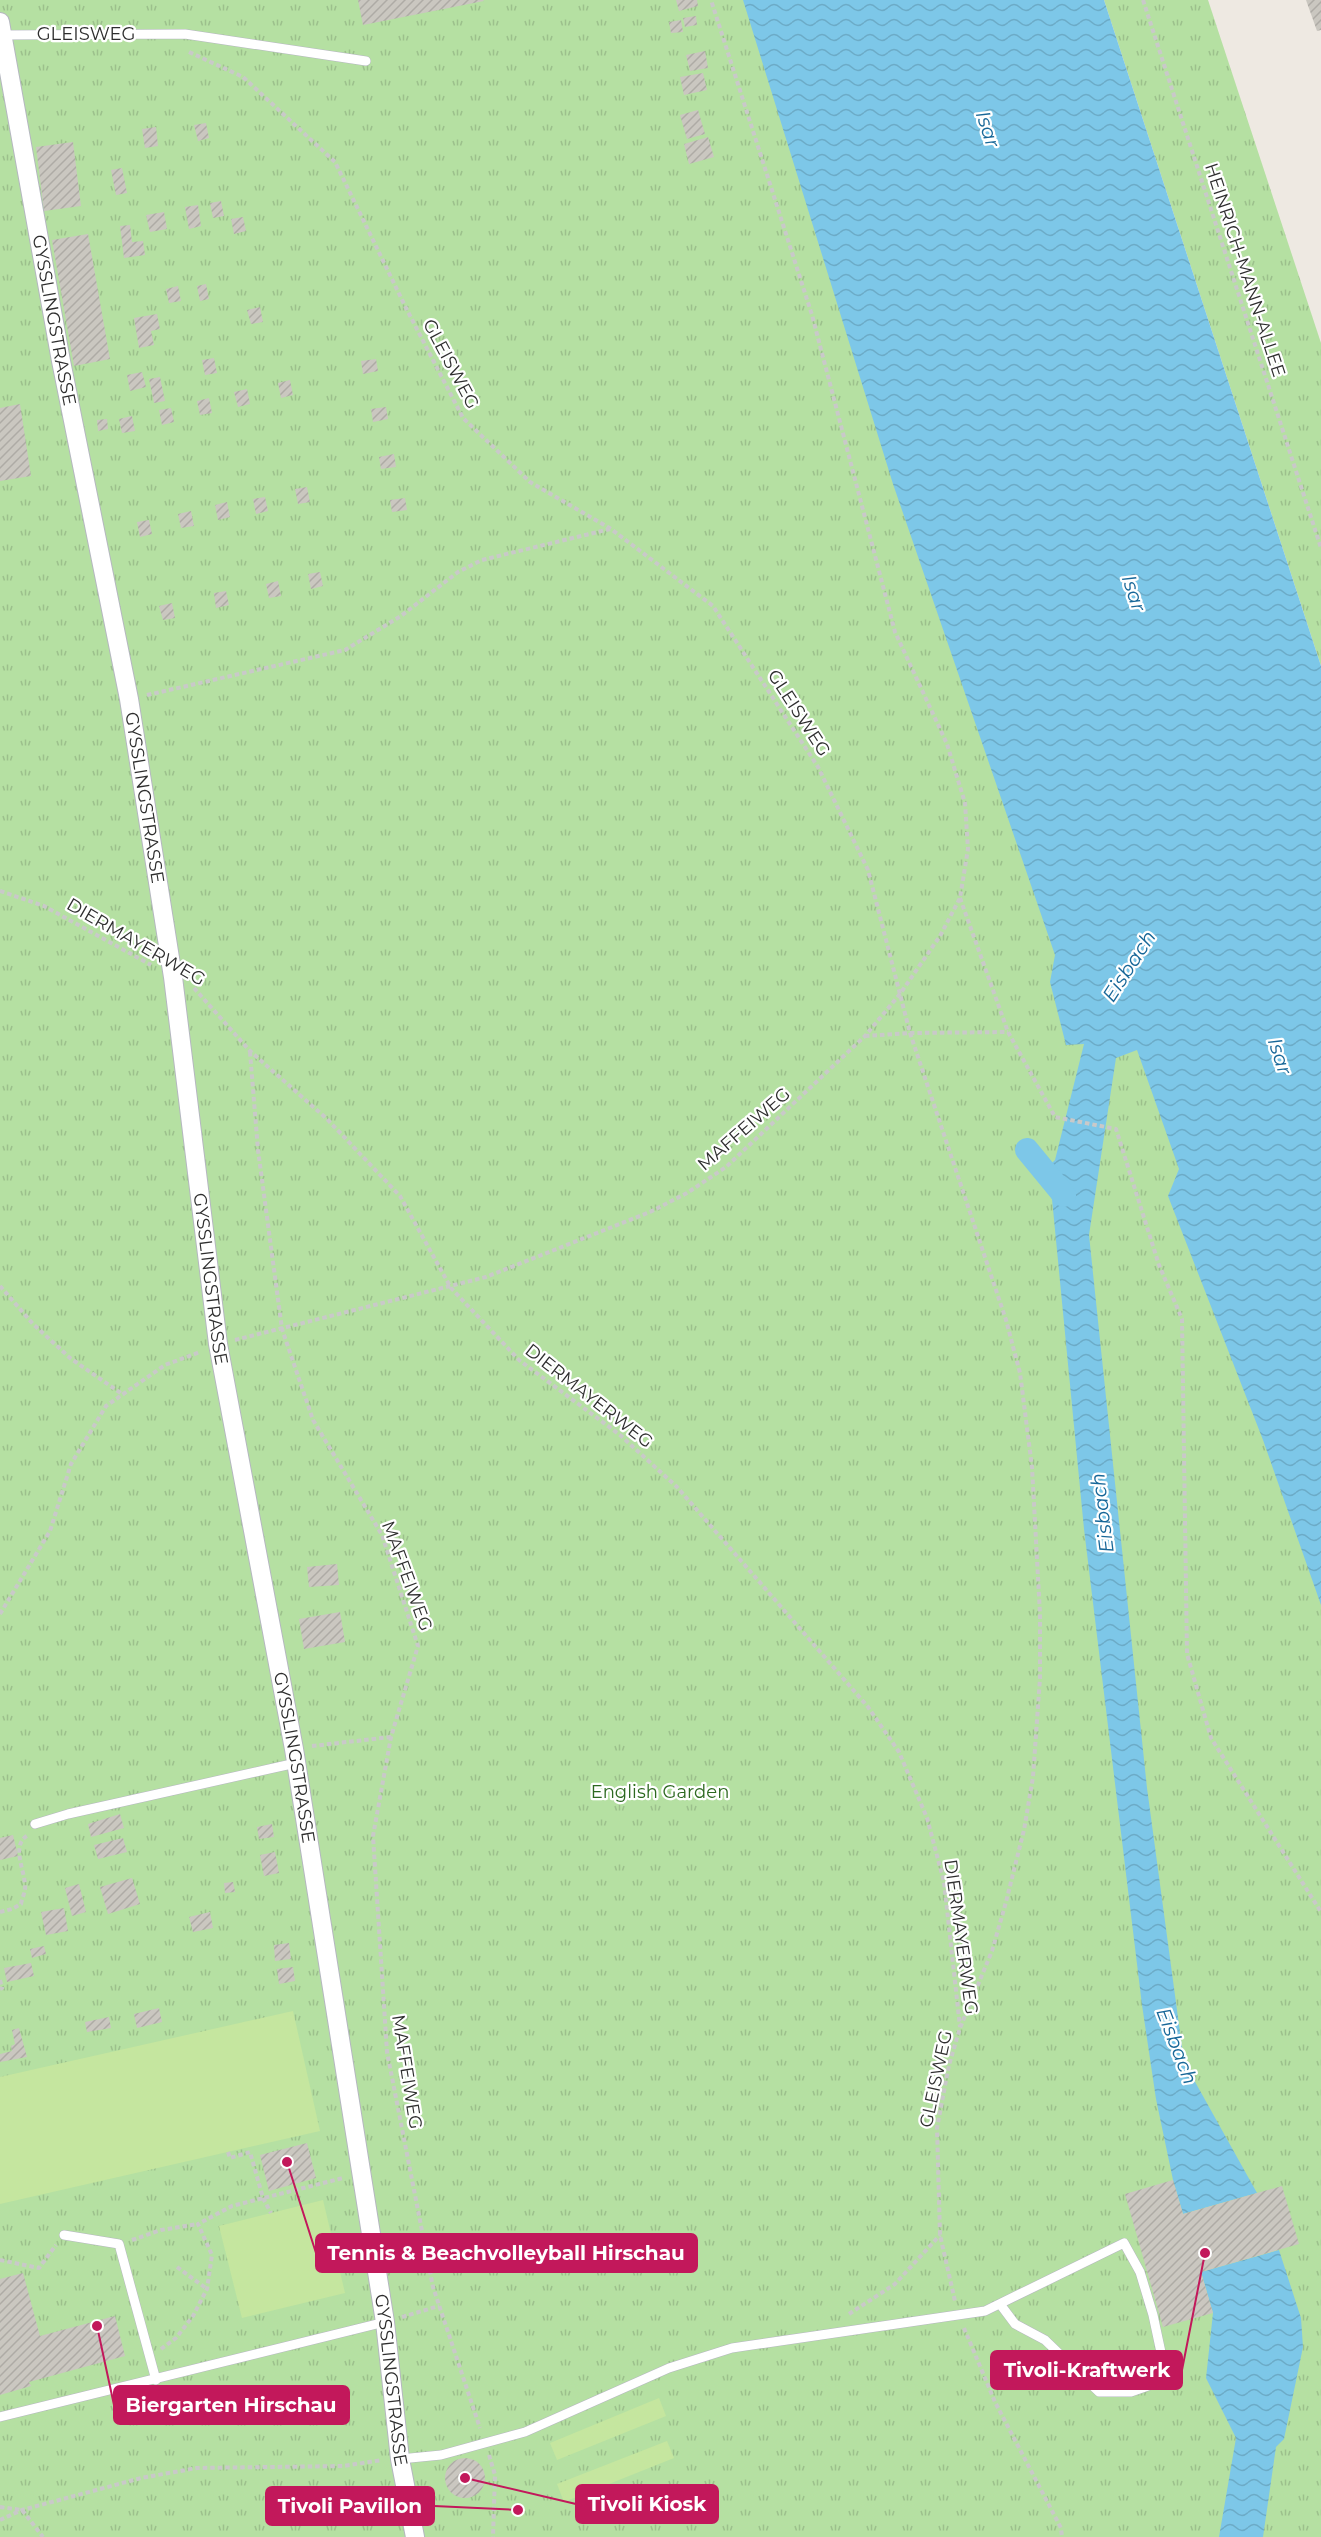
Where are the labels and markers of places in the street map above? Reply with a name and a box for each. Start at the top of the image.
callout: Tennis & Beachvolleyball Hirschau [316,2234,697,2272]
callout: Tivoli-Kraftwerk [991,2351,1182,2389]
callout: Biergarten Hirschau [114,2386,349,2424]
callout: Tivoli Kiosk [576,2485,718,2523]
callout: Tivoli Pavillon [266,2487,434,2525]

